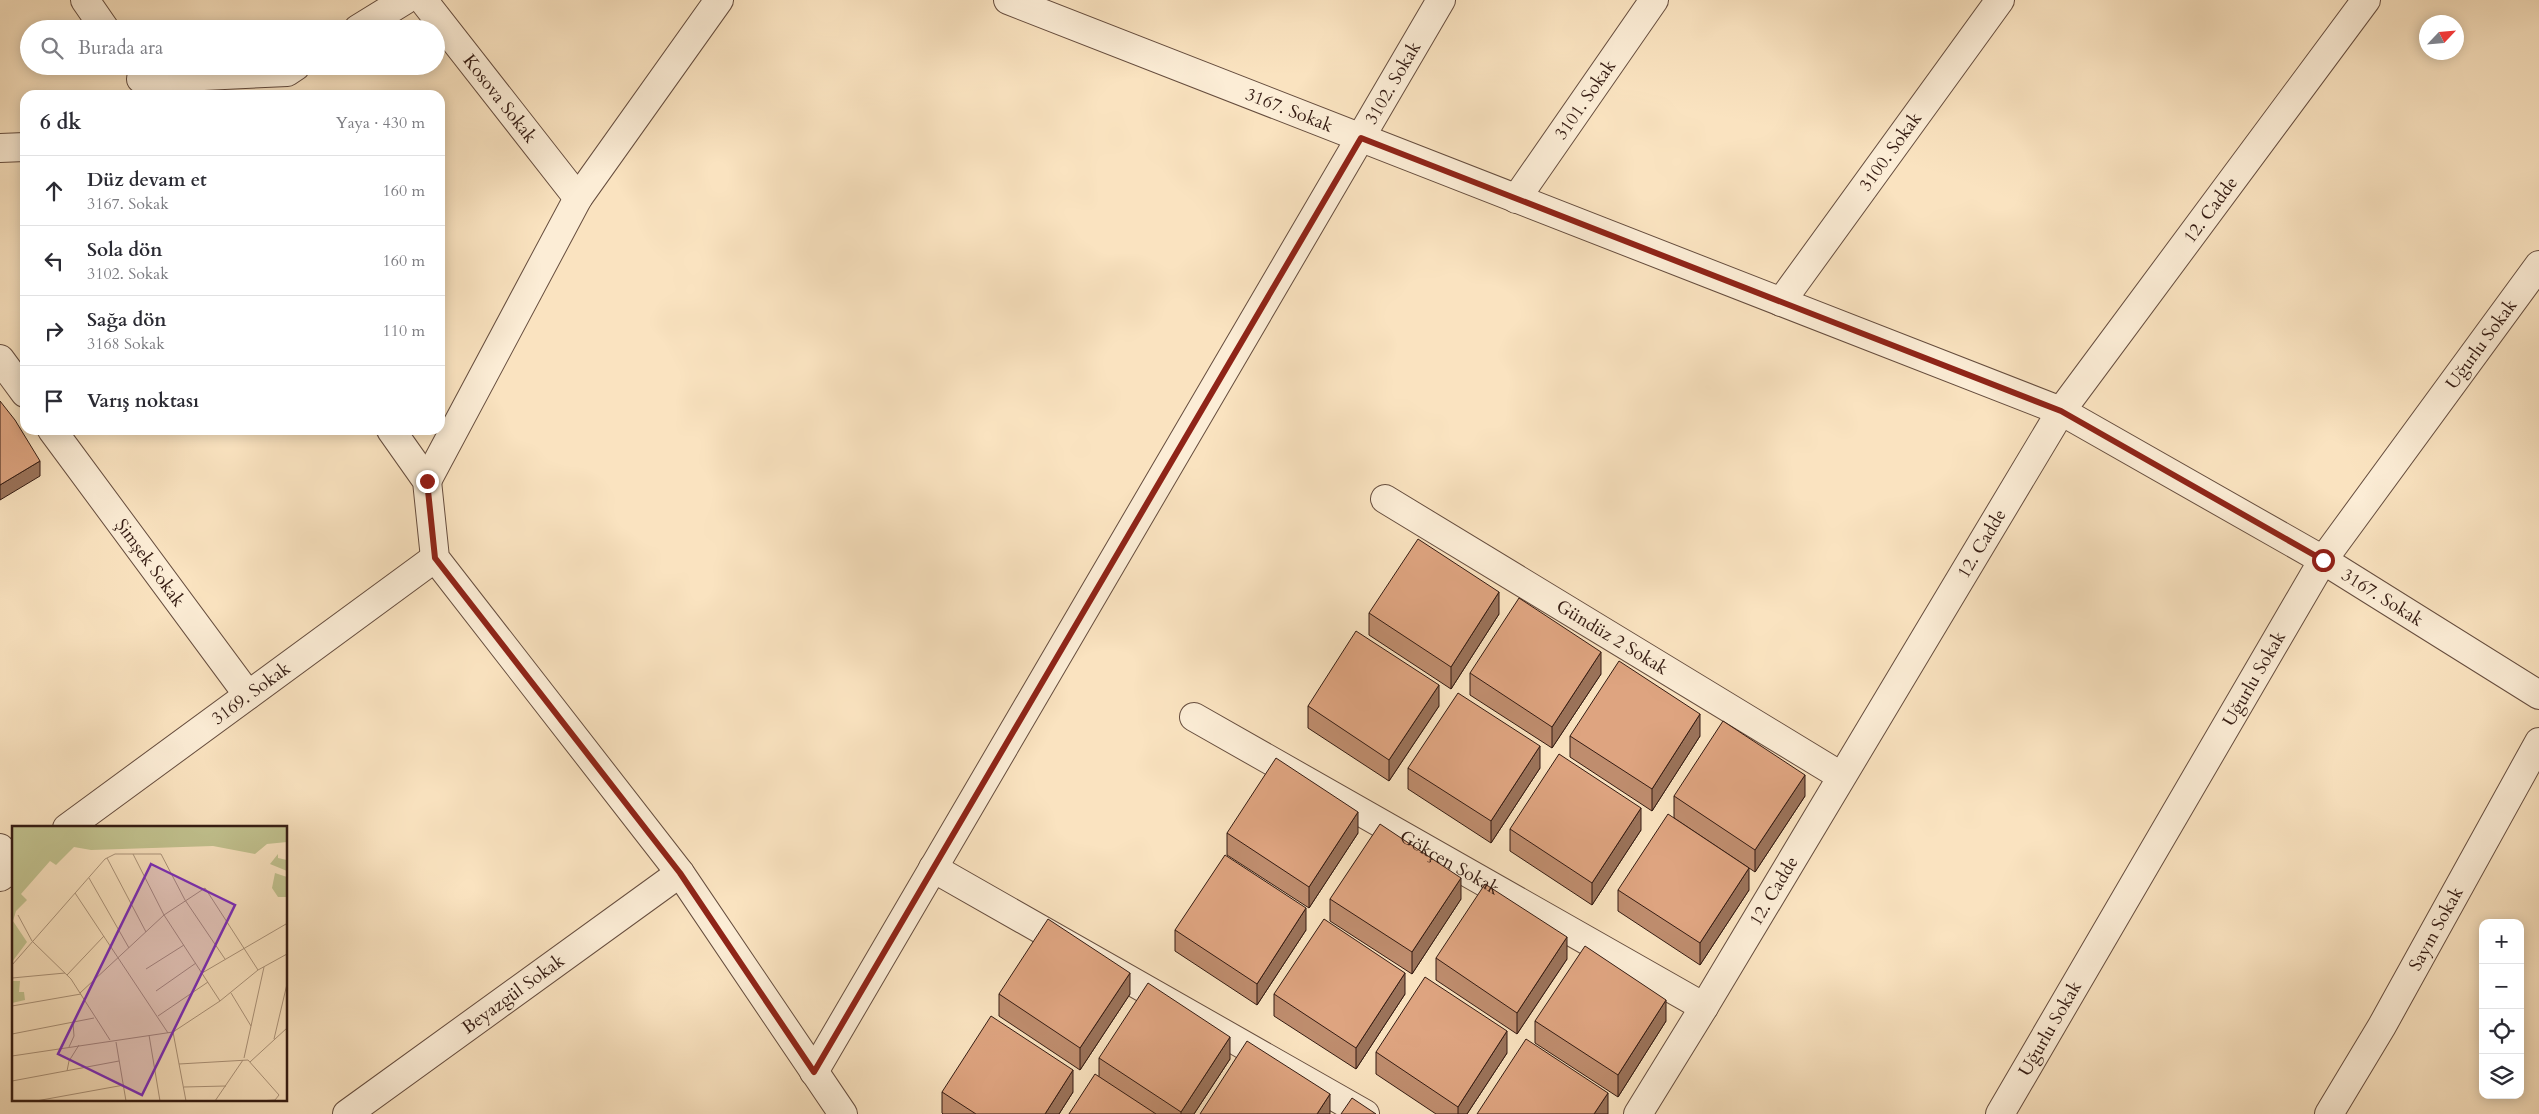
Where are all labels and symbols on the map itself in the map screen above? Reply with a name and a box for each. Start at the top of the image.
north arrow [2419,15,2464,60]
street label: 3102. Sokak [1359,36,1427,129]
street label: Kosova Sokak [457,49,543,148]
street label: 3101. Sokak [1548,54,1622,145]
street label: 3167. Sokak [1242,81,1337,138]
street label: 3100. Sokak [1853,106,1928,196]
street label: 12. Cadde [2177,172,2243,248]
street label: Uğurlu Sokak [2440,293,2523,394]
route end [416,470,439,493]
street label: 12. Cadde [1951,504,2012,583]
street label: Şimşek Sokak [109,513,191,612]
route start [2312,549,2335,572]
street label: 3167. Sokak [2337,562,2429,632]
street label: Gündüz 2 Sokak [1552,594,1673,681]
street label: Uğurlu Sokak [2216,626,2292,731]
street label: 3169. Sokak [206,656,296,730]
street label: Gökçen Sokak [1395,824,1504,901]
inset map [12,826,288,1102]
street label: 12. Cadde [1743,852,1804,930]
street label: Sayın Sokak [2403,882,2469,975]
street label: Beyazgül Sokak [457,948,570,1039]
street label: Uğurlu Sokak [2012,976,2088,1081]

